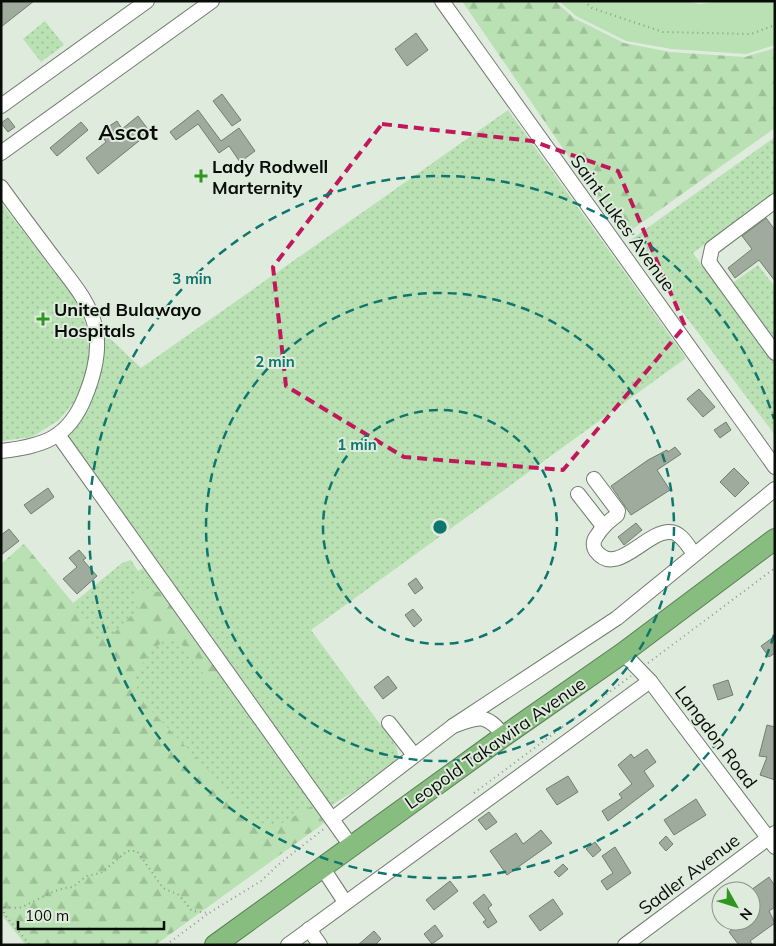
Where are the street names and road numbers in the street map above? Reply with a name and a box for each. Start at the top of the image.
street label: Saint Lukes Avenue [566,150,680,296]
street label: Leopold Takawira Avenue [400,672,590,814]
street label: Langdon Road [670,681,762,793]
street label: Sadler Avenue [634,828,744,920]

